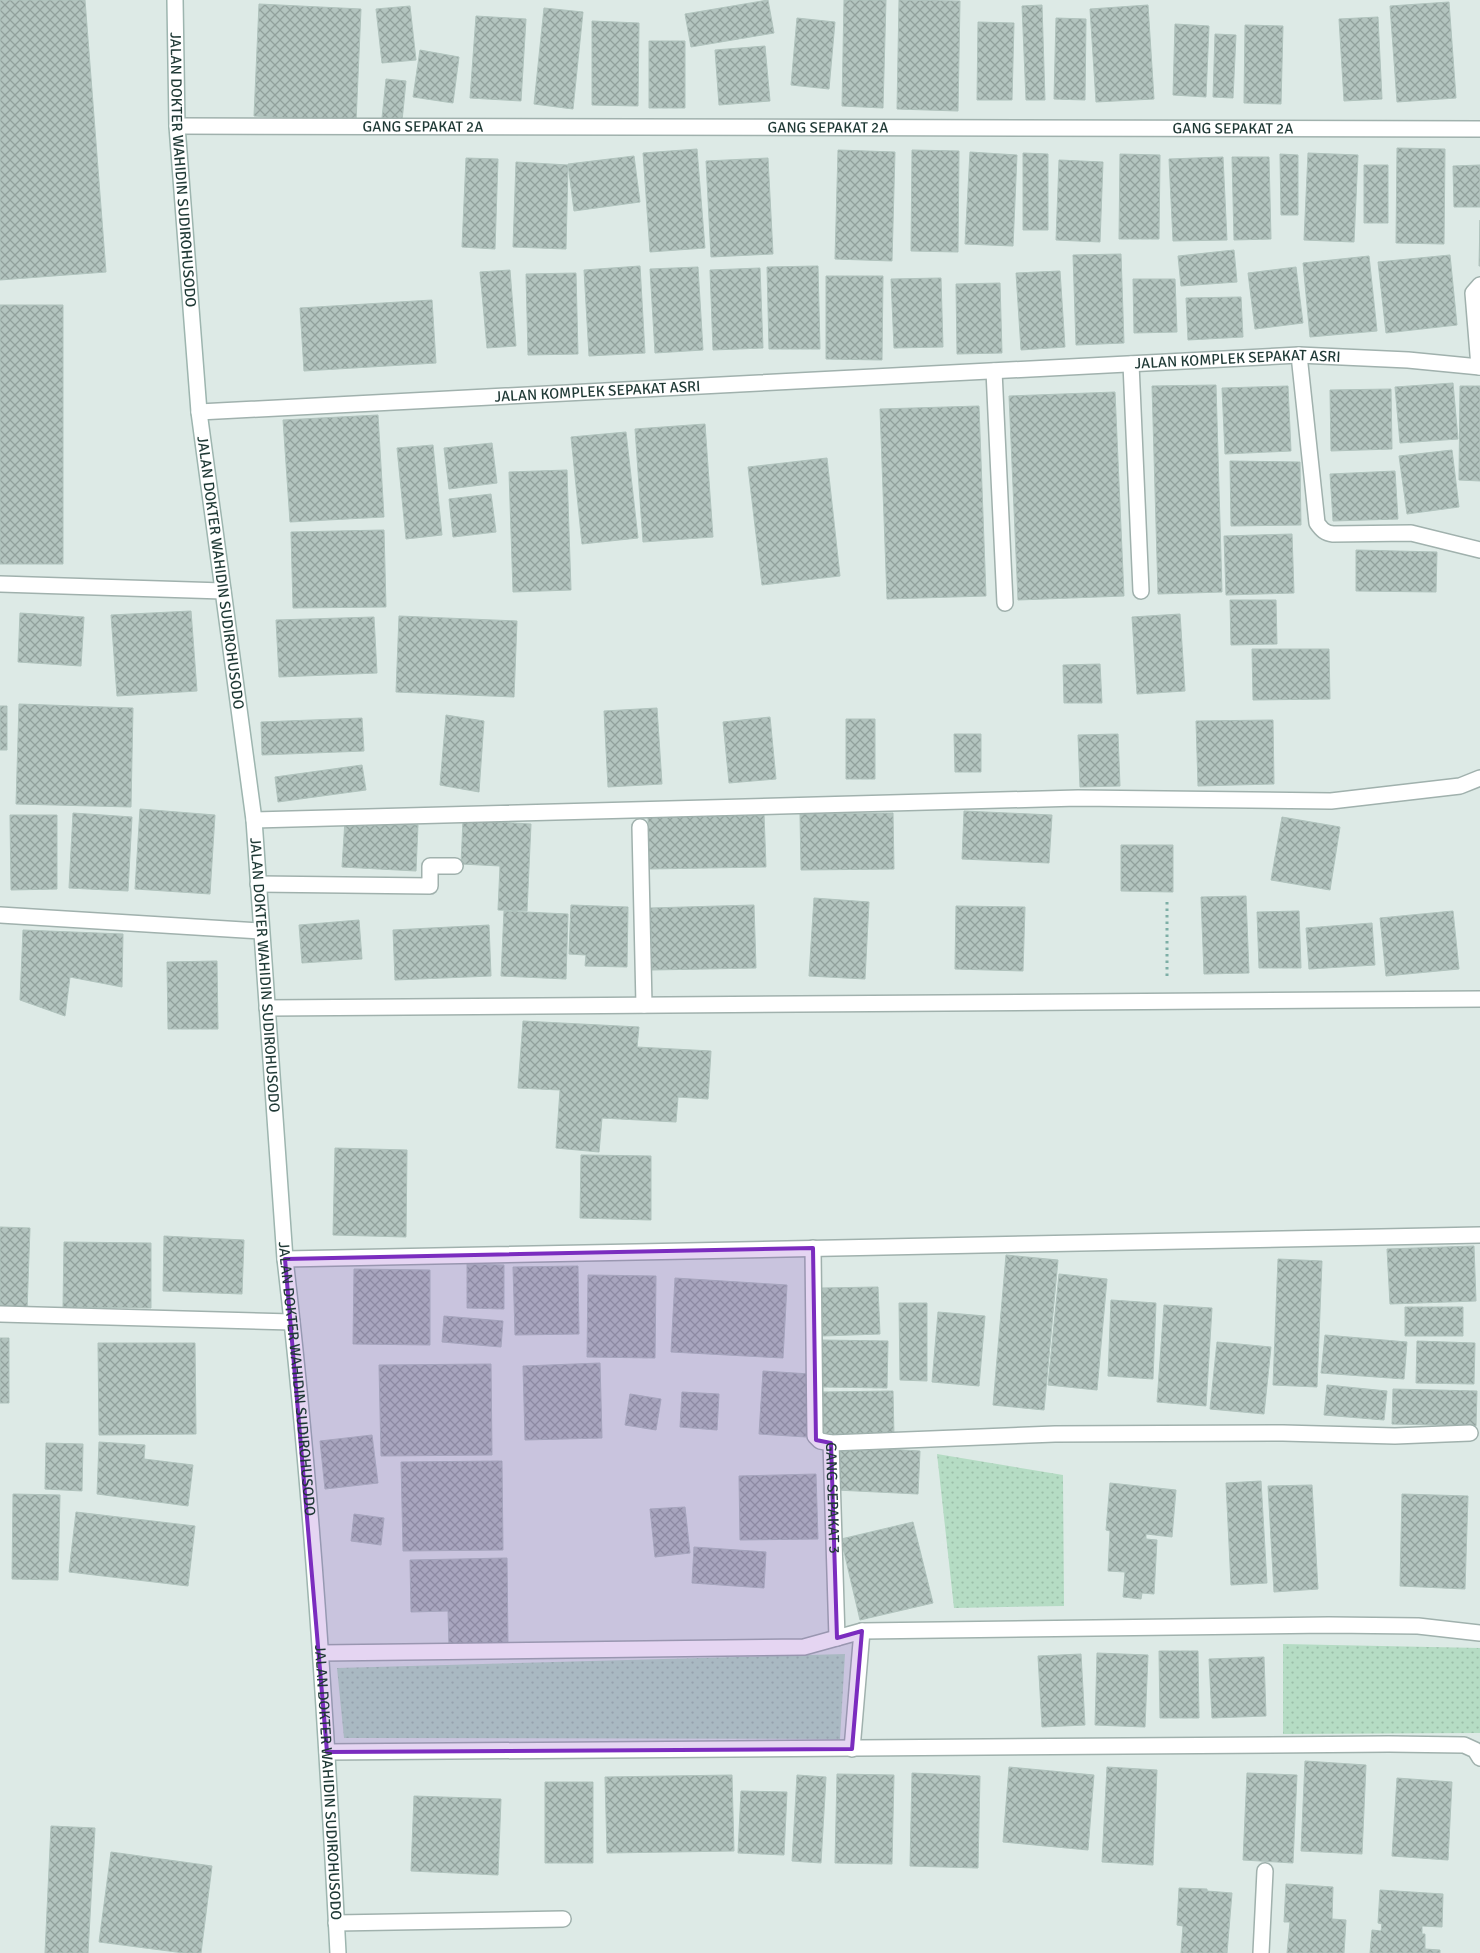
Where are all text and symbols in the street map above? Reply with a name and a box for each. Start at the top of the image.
street label: JALAN DOKTER WAHIDIN SUDIROHUSODO [167,32,200,308]
street label: GANG SEPAKAT 2A [363,117,483,136]
street label: GANG SEPAKAT 2A [768,118,888,137]
street label: GANG SEPAKAT 2A [1173,119,1293,138]
street label: JALAN KOMPLEK SEPAKAT ASRI [1134,346,1341,373]
street label: JALAN KOMPLEK SEPAKAT ASRI [494,377,701,406]
street label: JALAN DOKTER WAHIDIN SUDIROHUSODO [193,435,248,711]
street label: JALAN DOKTER WAHIDIN SUDIROHUSODO [246,837,284,1113]
street label: JALAN DOKTER WAHIDIN SUDIROHUSODO [275,1241,319,1517]
street label: GANG SEPAKAT 3 [822,1442,843,1554]
street label: JALAN DOKTER WAHIDIN SUDIROHUSODO [311,1644,345,1921]

